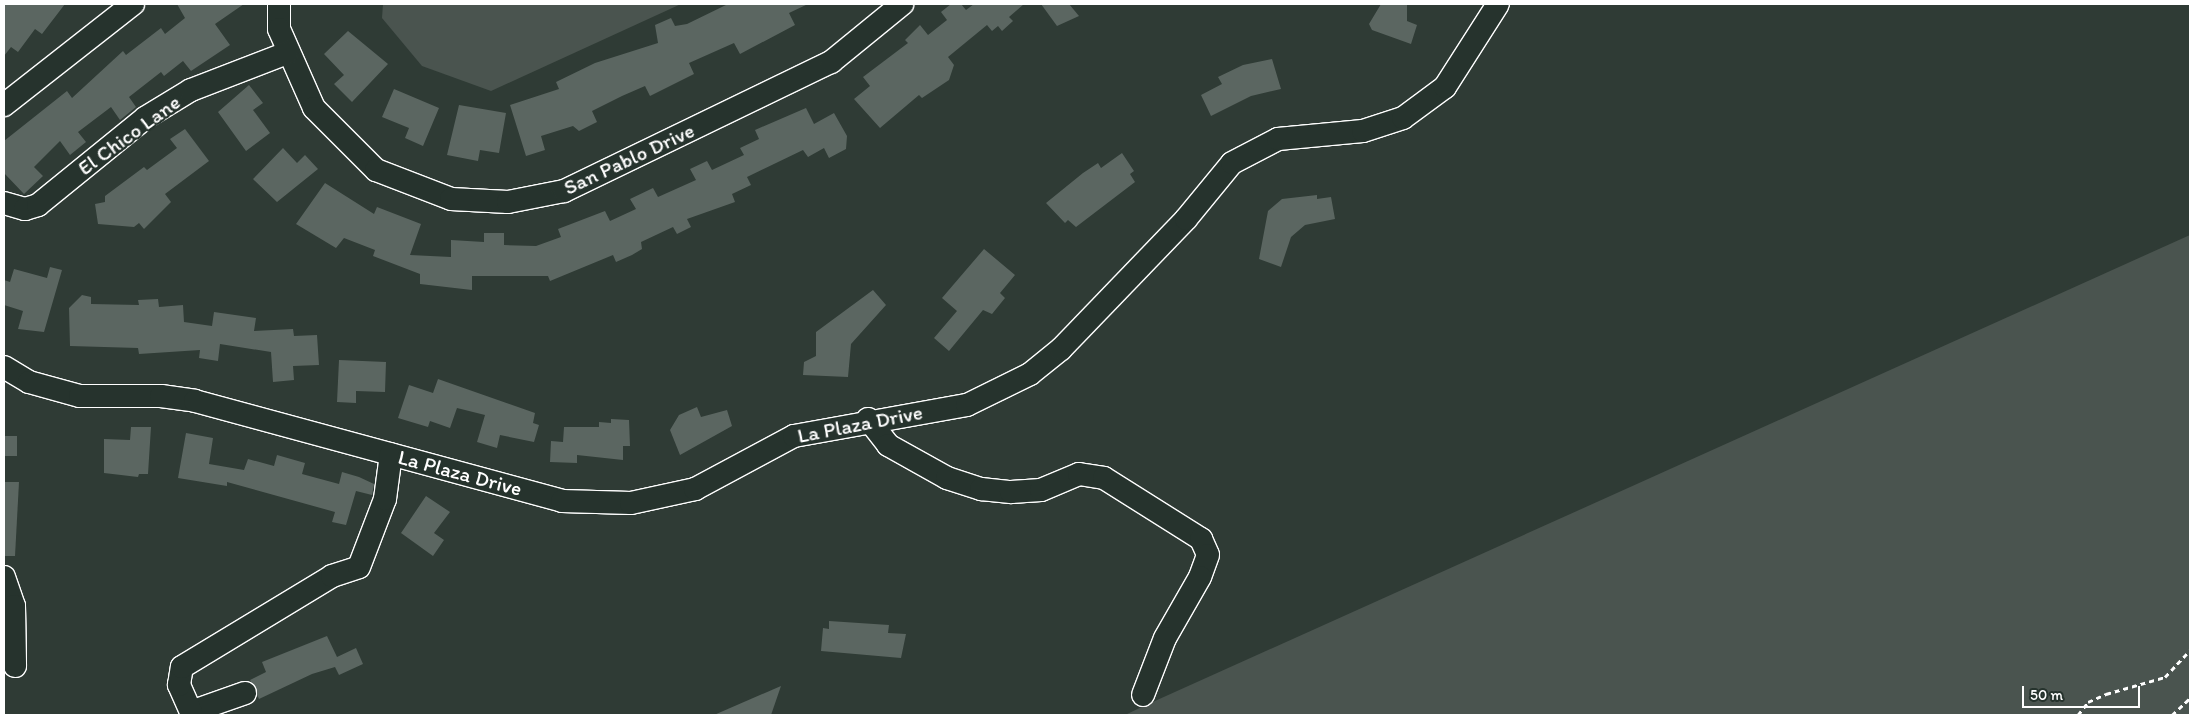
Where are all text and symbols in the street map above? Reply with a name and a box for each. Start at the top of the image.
street label: El Chico Lane [73,89,185,181]
street label: San Pablo Drive [560,118,698,200]
street label: La Plaza Drive [795,400,925,448]
street label: La Plaza Drive [395,444,525,502]
scale bar [2024,676,2142,708]
text: 50 m [2030,686,2063,704]

